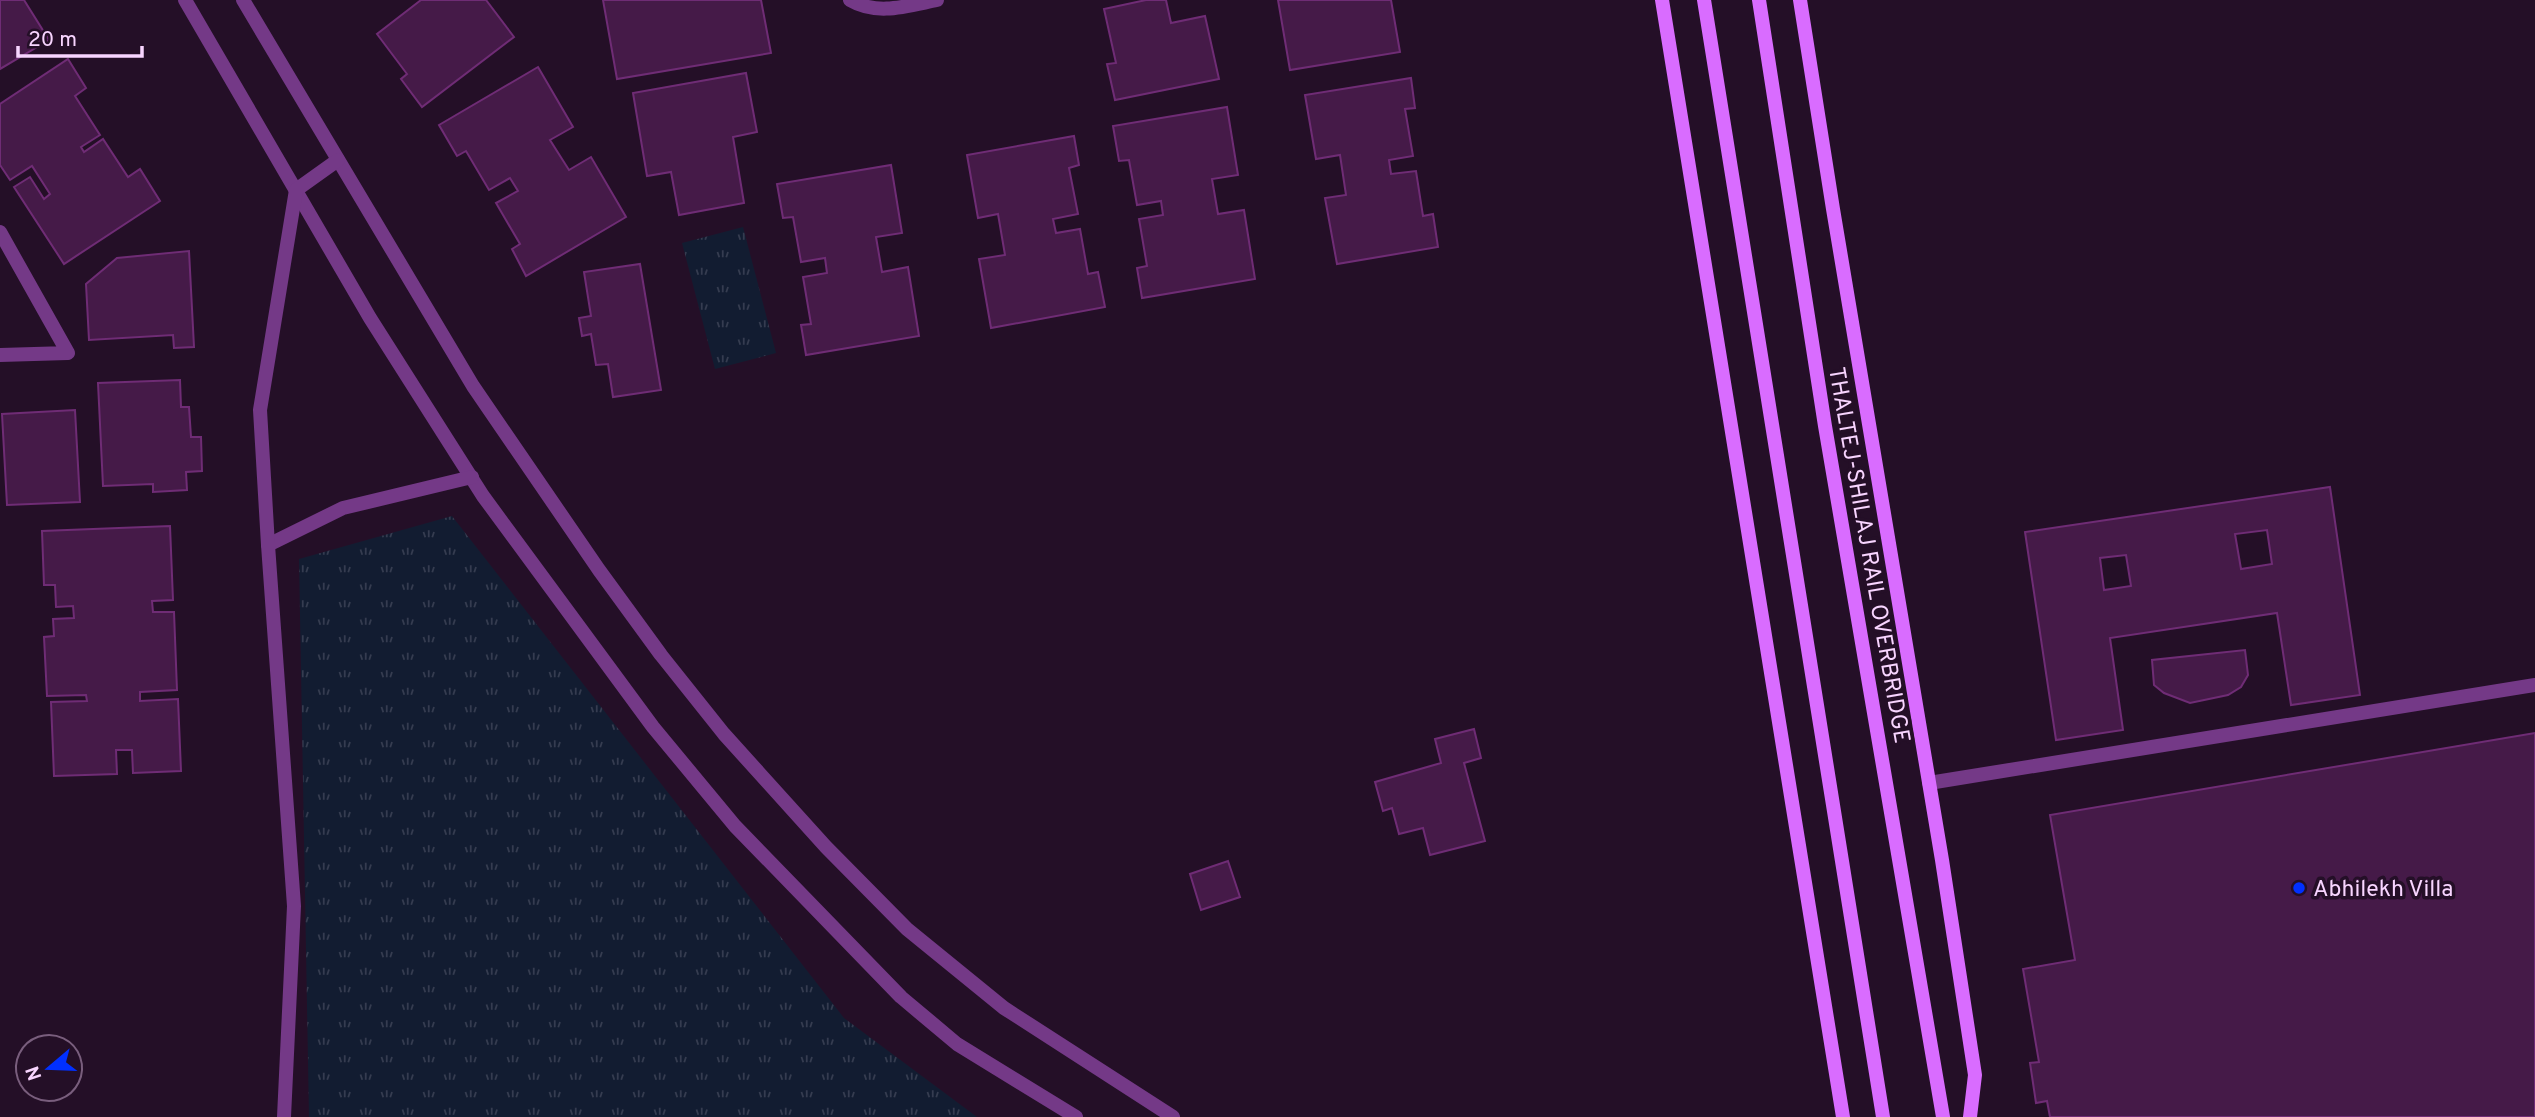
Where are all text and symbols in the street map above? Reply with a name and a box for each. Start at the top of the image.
scale bar [18,14,142,58]
text: 20 m [28,27,77,54]
street label: THALTEJ-SHILAJ RAIL OVERBRIDGE [1820,365,1915,746]
place label: Abhilekh Villa [2313,876,2453,905]
marker: Abhilekh Villa [2291,880,2307,896]
north arrow [14,1033,84,1103]
text: N [21,1063,48,1083]

